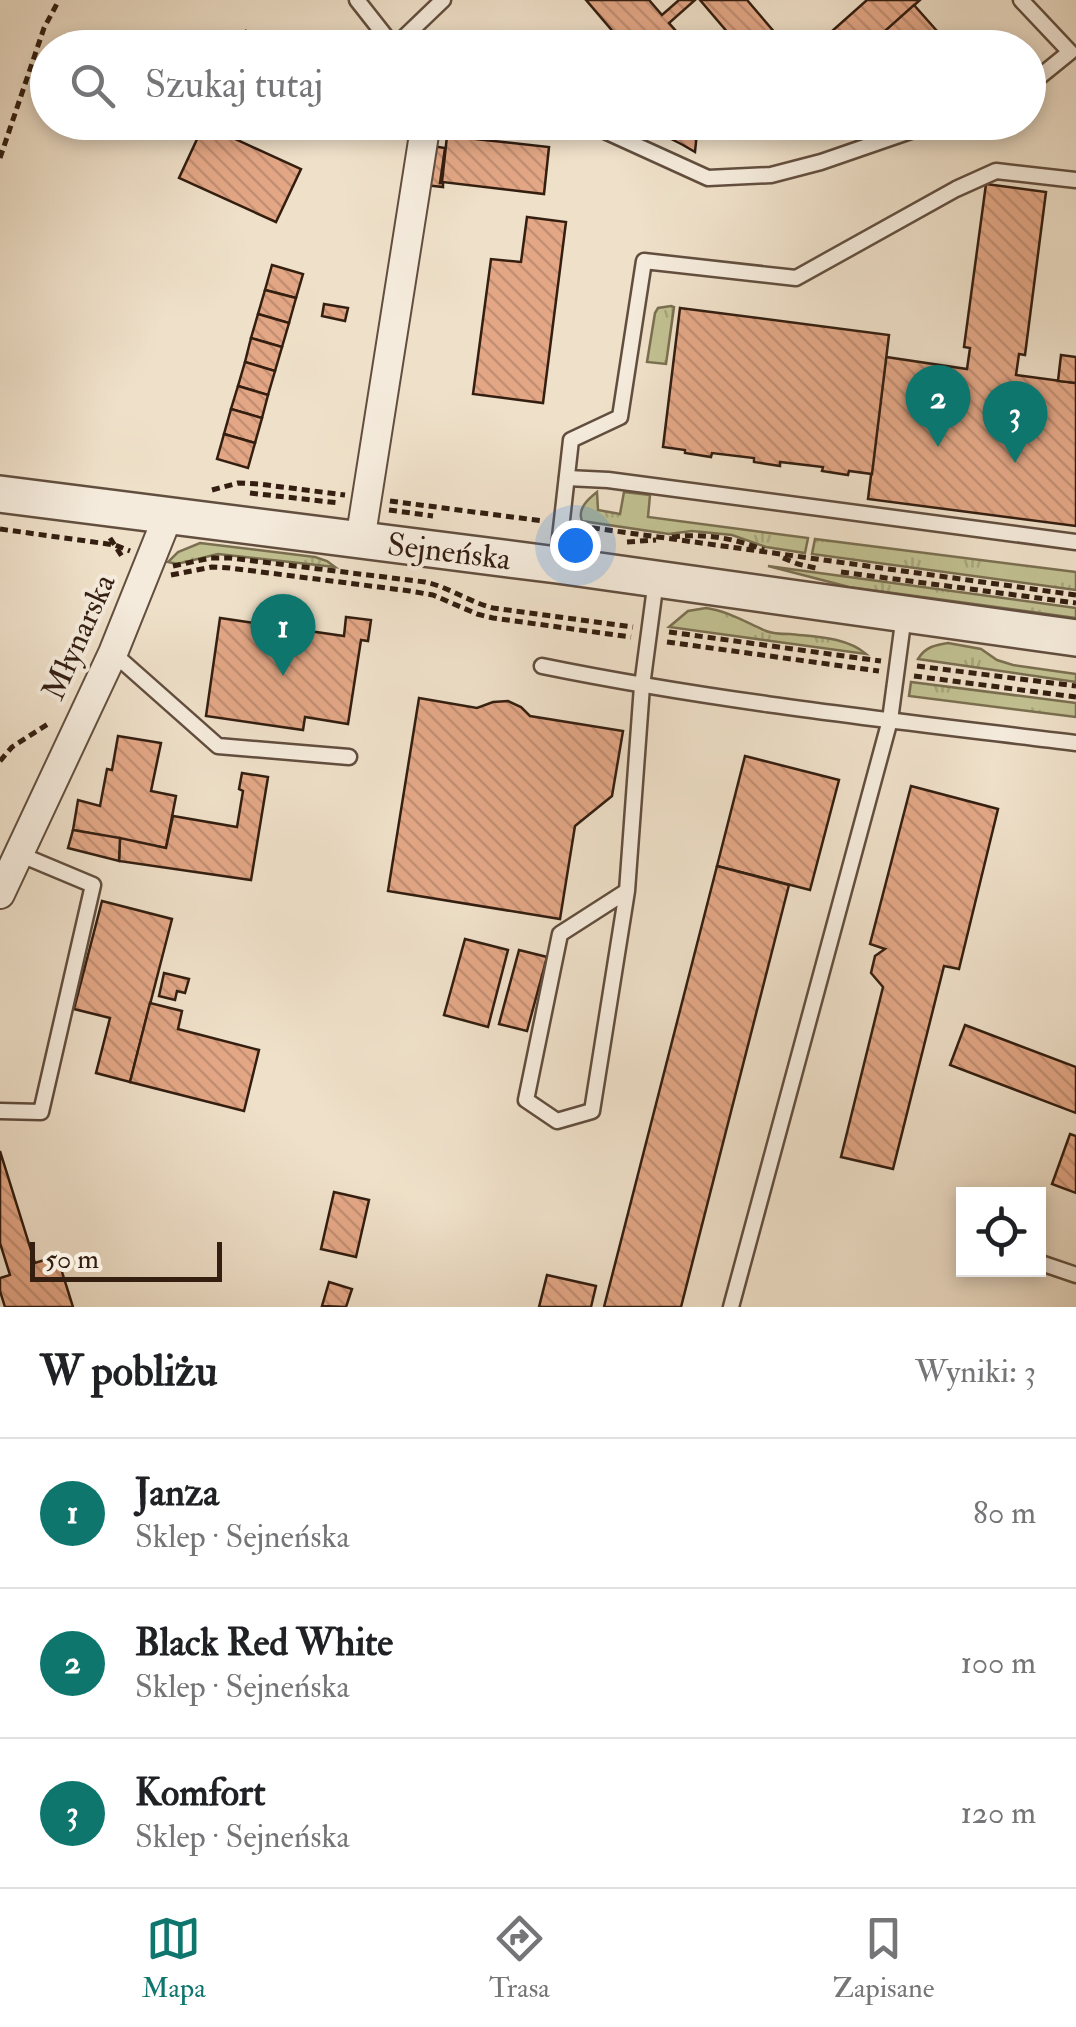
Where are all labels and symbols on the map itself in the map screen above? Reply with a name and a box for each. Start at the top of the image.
pin: 2 [906,364,970,447]
pin: 3 [982,380,1048,463]
your location [550,520,601,571]
street label: Sejneńska [385,525,514,580]
street label: Młynarska [34,567,125,706]
pin: 1 [250,594,316,676]
scale bar [30,1237,222,1282]

